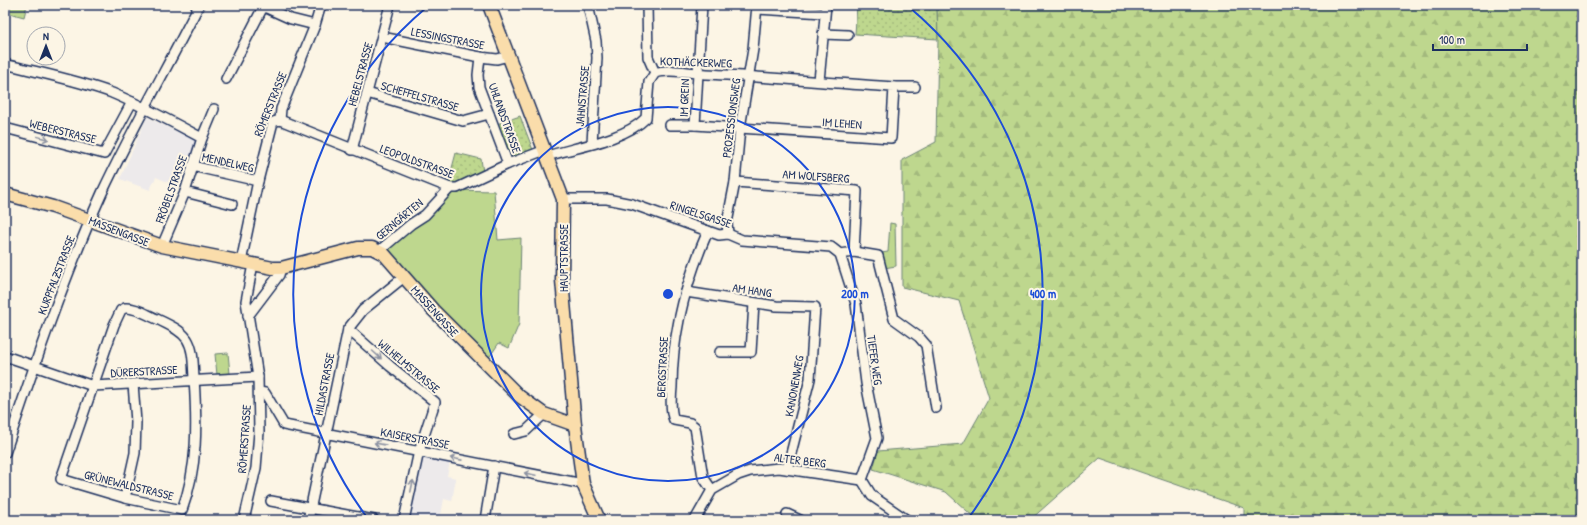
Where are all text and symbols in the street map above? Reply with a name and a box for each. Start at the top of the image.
street label: LESSINGSTRASSE [410,23,487,54]
north arrow [26,26,66,66]
scale bar [1433,26,1527,52]
text: N [43,29,49,43]
text: 100 m [1439,31,1465,48]
street label: HEBELSTRASSE [343,39,377,108]
street label: KOTHÄCKERWEG [660,52,733,72]
street label: JAHNSTRASSE [571,64,593,127]
street label: RÖMERSTRASSE [249,68,291,139]
street label: SCHEFFELSTRASSE [379,77,462,115]
street label: PROZESSIONSWEG [718,77,744,159]
street label: IM GREIN [675,78,693,118]
street label: UHLANDSTRASSE [484,81,526,156]
street label: IM LEHEN [822,113,862,133]
street label: WEBERSTRASSE [28,114,99,148]
one-way arrow [36,135,49,142]
street label: LEOPOLDSTRASSE [378,140,457,183]
street label: MENDELWEG [200,148,256,176]
street label: FRÖBELSTRASSE [150,152,191,226]
street label: AM WOLFSBERG [782,165,850,187]
street label: GERNGÄRTEN [372,194,426,244]
street label: RINGELSGASSE [668,196,735,232]
street label: MASSENGASSE [86,212,152,251]
street label: HAUPTSTRASSE [555,223,572,292]
street label: KURPFALZSTRASSE [33,232,79,317]
street label: AM HANG [731,279,773,301]
street label: MASSENGASSE [407,282,463,341]
text: 200 m [841,285,869,302]
text: 400 m [1030,285,1056,302]
centre of rings [661,287,675,301]
street label: TIEFER WEG [863,334,887,386]
street label: WILHELMSTRASSE [374,335,444,397]
street label: BERGSTRASSE [652,335,672,398]
one-way arrow [372,350,382,359]
street label: HILDASTRASSE [310,351,339,417]
street label: KANONENWEG [780,354,808,418]
street label: DÜRERSTRASSE [110,361,179,381]
street label: RÖMERSTRASSE [233,403,255,474]
street label: KAISERSTRASSE [379,423,452,453]
one-way arrow [374,439,387,447]
street label: ALTER BERG [773,448,827,472]
one-way arrow [450,454,463,462]
street label: GRÜNEWALDSTRASSE [82,466,176,505]
one-way arrow [523,469,536,477]
one-way arrow [408,479,416,492]

